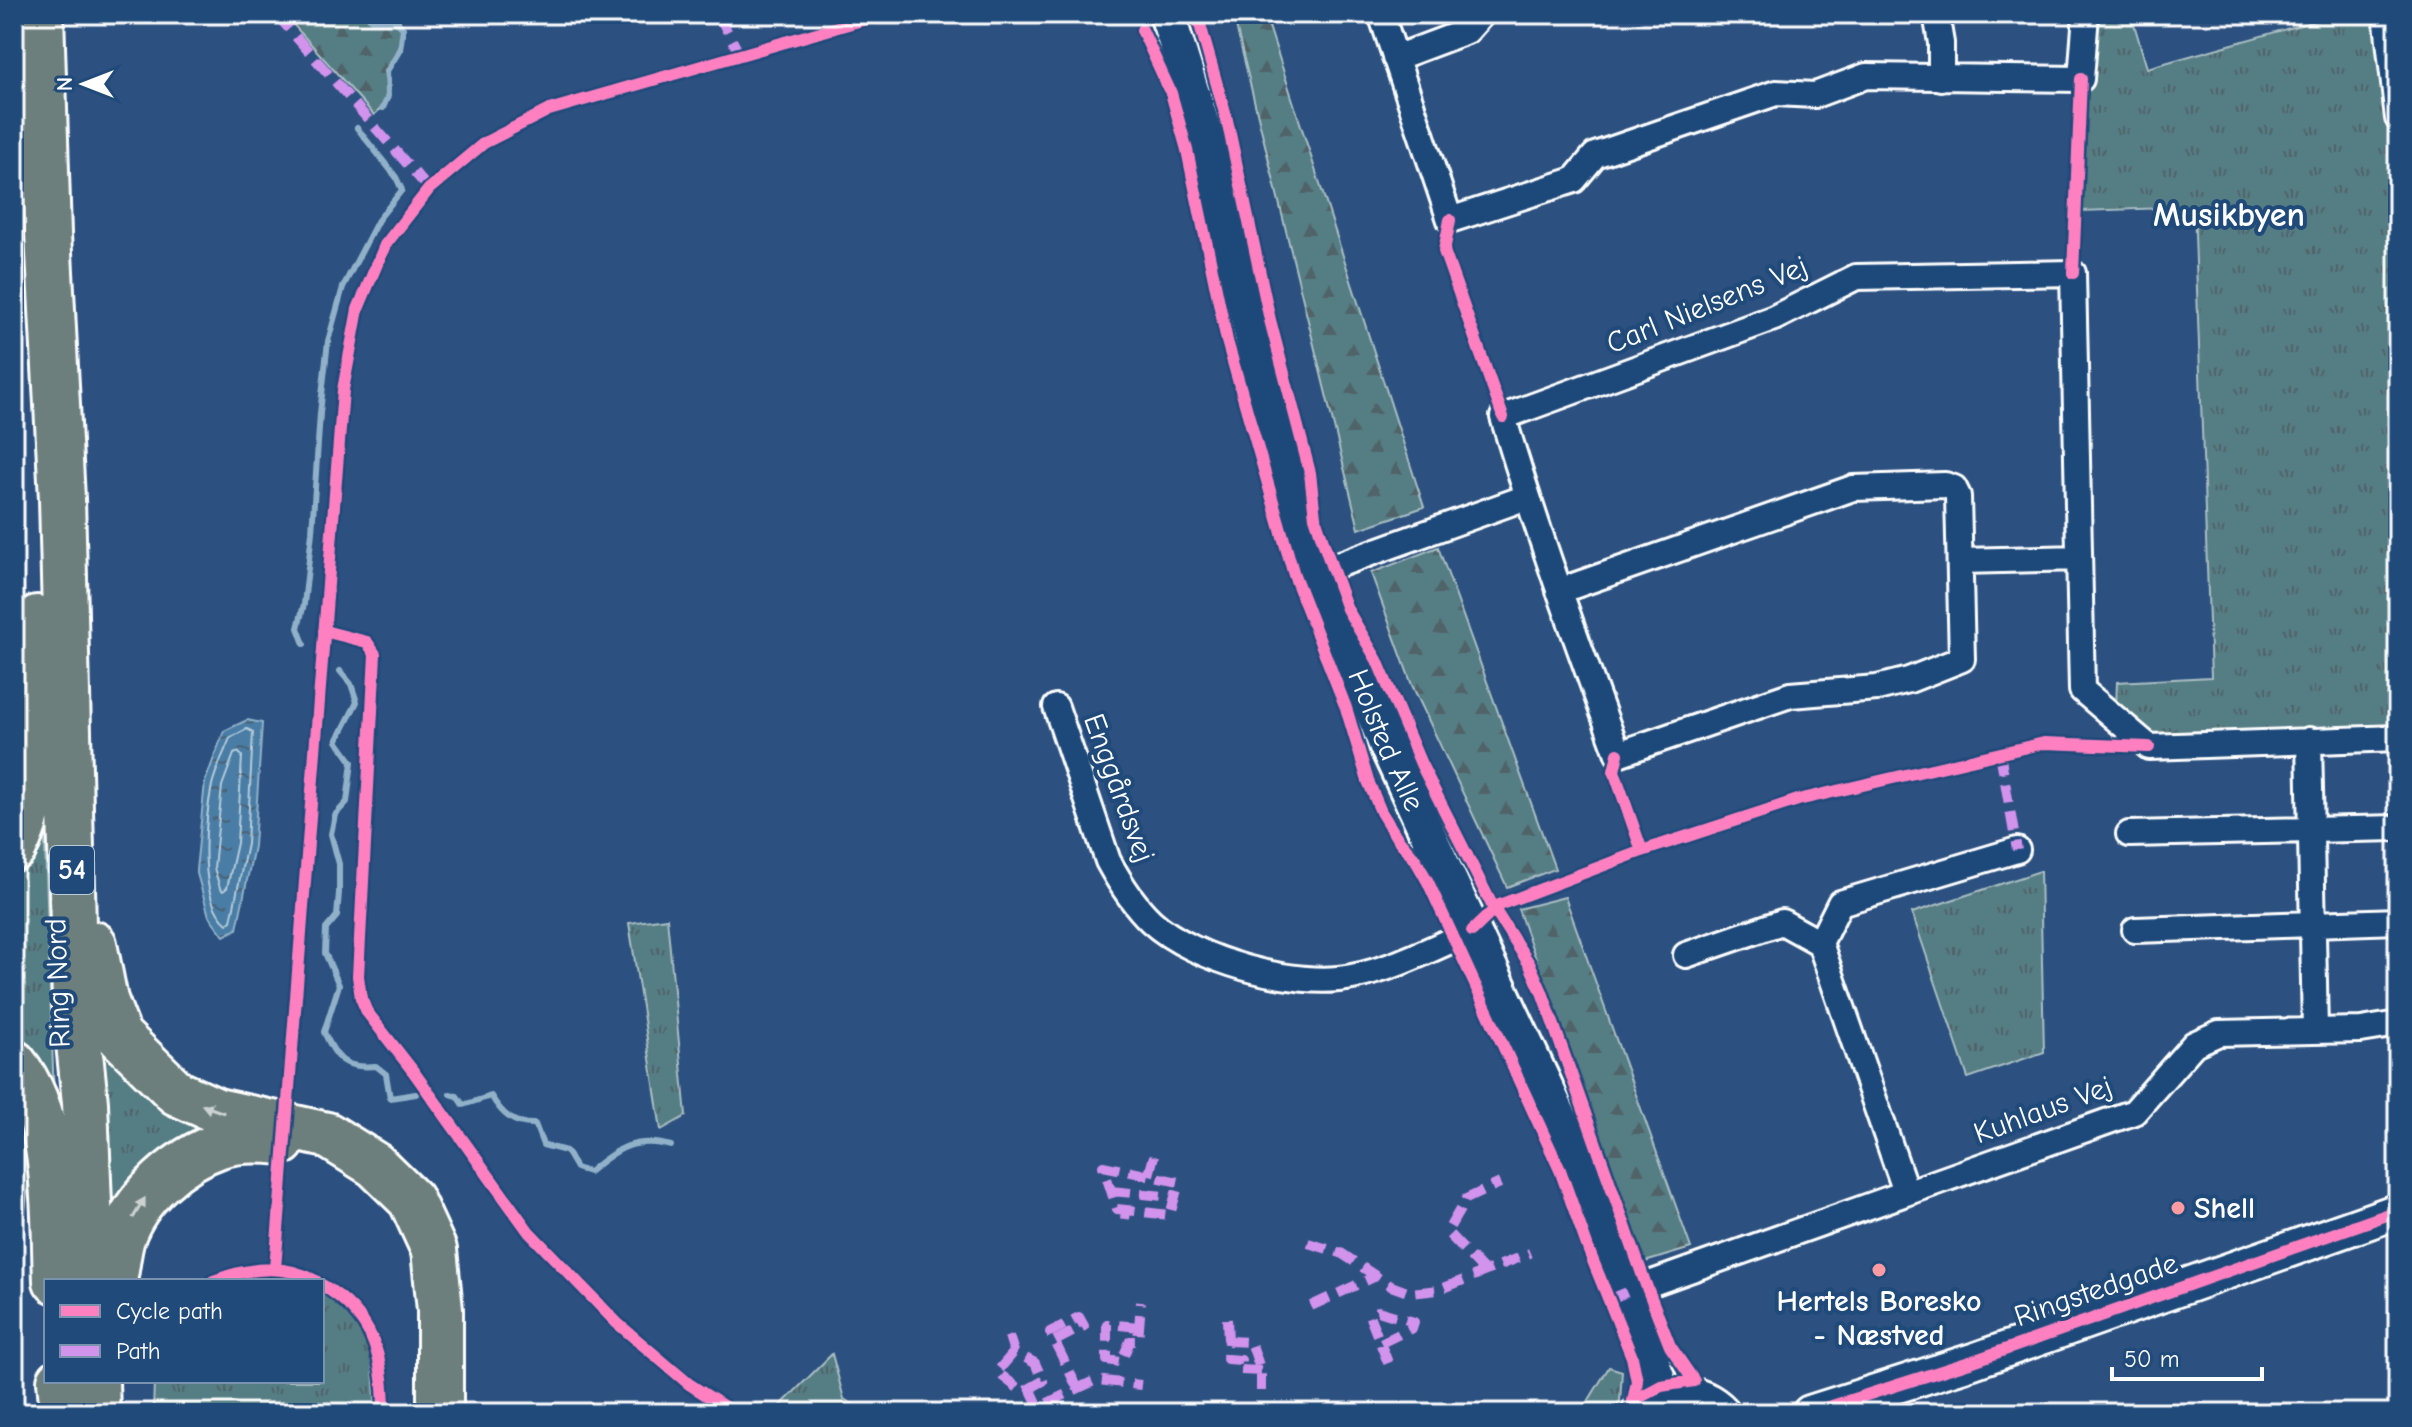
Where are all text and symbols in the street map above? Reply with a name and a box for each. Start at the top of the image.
north arrow [44,44,124,124]
text: N [52,77,78,91]
district label: Musikbyen [2153,195,2305,235]
street label: Carl Nielsens Vej [1601,249,1813,361]
street label: Holsted Alle [1341,664,1432,817]
street label: Enggårdsvej [1076,709,1162,867]
road number: 54 [50,846,94,894]
street label: Ring Nord [38,918,78,1048]
street label: Kuhlaus Vej [1969,1069,2117,1151]
one-way arrow [201,1102,225,1114]
place label: Shell [2194,1191,2255,1226]
one-way arrow [132,1197,146,1219]
marker: Shell [2169,1199,2187,1217]
street label: Ringstedgade [2010,1246,2182,1334]
marker: Hertels Boresko - Næstved [1870,1261,1888,1279]
legend [44,1279,324,1383]
place label: Hertels Boresko - Næstved [1777,1284,1981,1353]
text: Cycle path [116,1297,223,1325]
scale bar [2112,1331,2262,1381]
text: Path [116,1337,161,1365]
text: 50 m [2124,1345,2180,1373]

